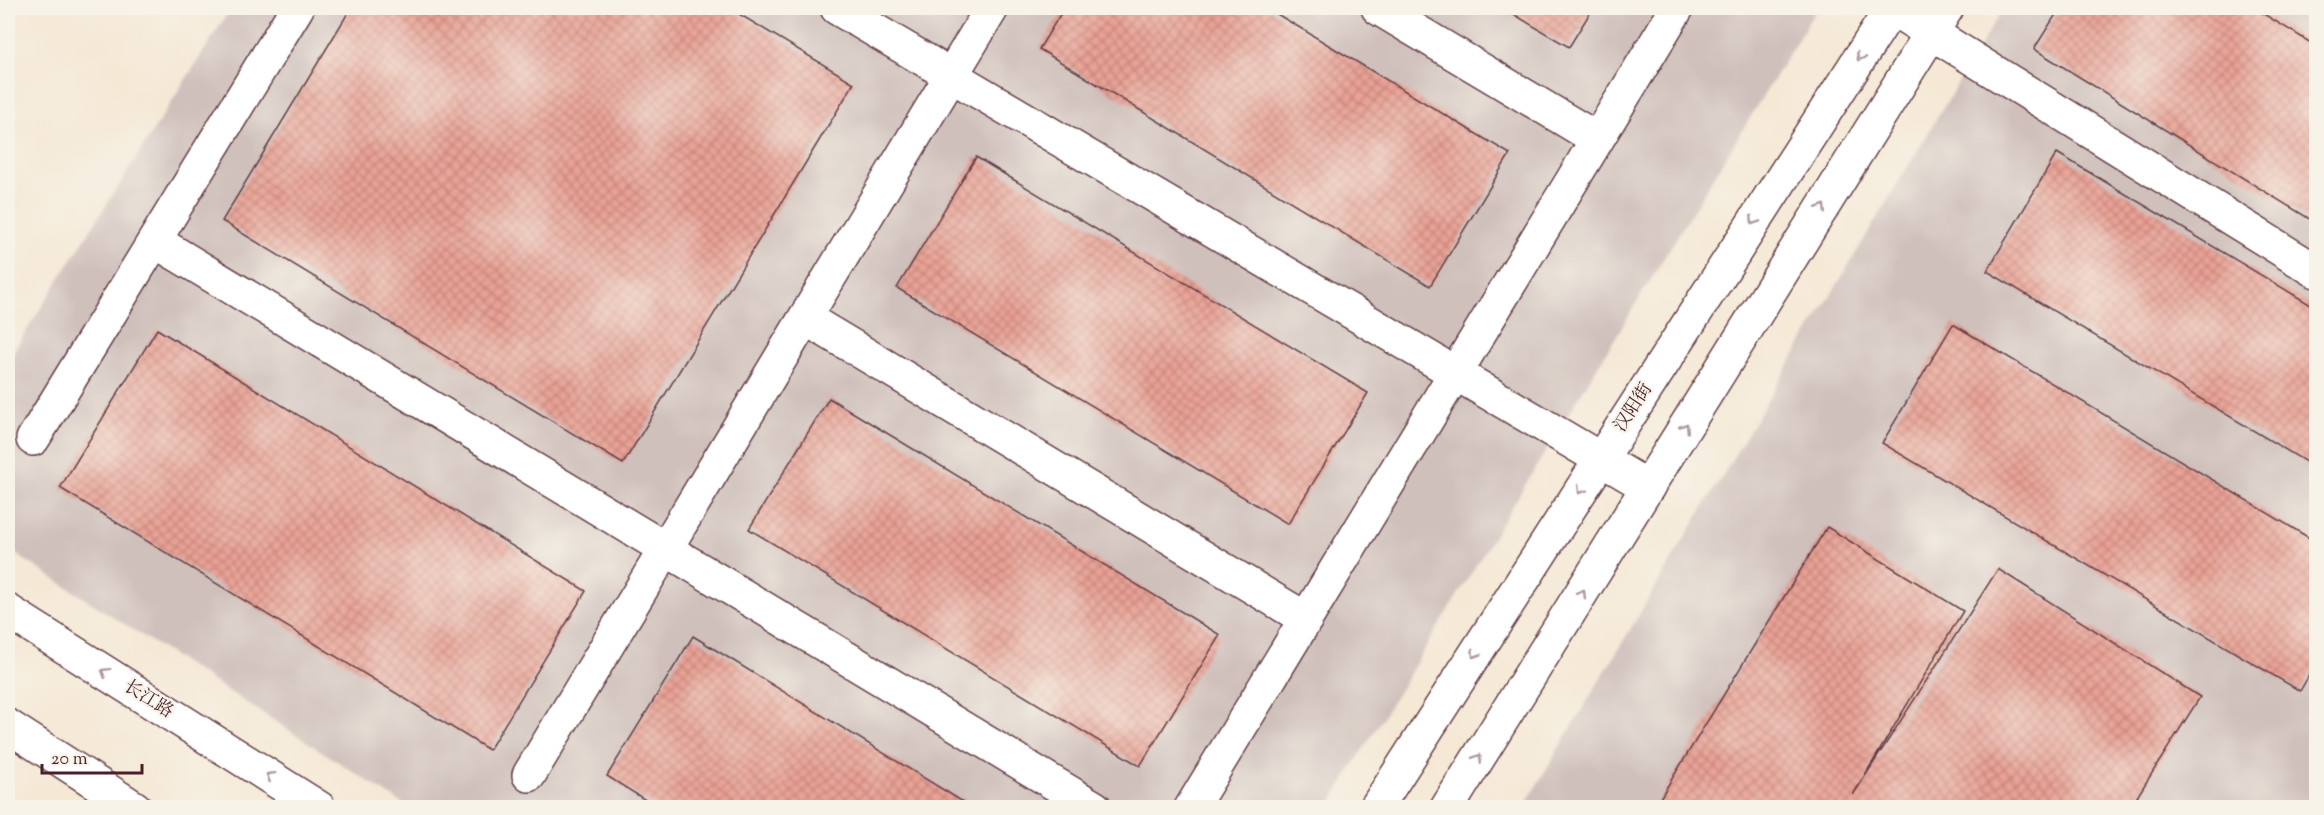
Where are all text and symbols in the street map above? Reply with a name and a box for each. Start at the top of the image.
one-way arrow [1856,50,1867,61]
one-way arrow [1814,204,1825,215]
one-way arrow [1751,214,1762,225]
street label: 汉阳街 [1608,378,1660,438]
one-way arrow [1678,423,1690,433]
one-way arrow [1577,484,1588,495]
one-way arrow [1574,589,1586,599]
one-way arrow [1471,648,1482,659]
one-way arrow [101,668,111,680]
street label: 长江路 [118,675,178,725]
scale bar [42,737,142,775]
text: 20 m [51,747,88,773]
one-way arrow [1471,754,1483,764]
one-way arrow [266,772,276,784]

